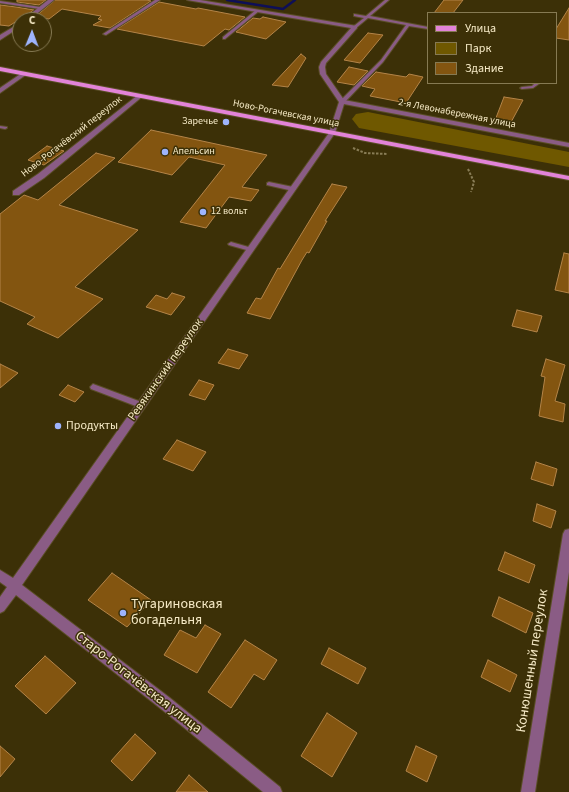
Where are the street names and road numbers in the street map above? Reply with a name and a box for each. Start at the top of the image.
street label: Ново-Рогачёвский переулок [19,94,125,180]
street label: 2-я Левонабережная улица [397,97,517,131]
street label: Ново-Рогачевская улица [232,98,340,130]
street label: Ревякинский переулок [125,316,207,424]
street label: Конюшенный переулок [513,588,553,734]
street label: Старо-Рогачёвская улица [71,628,205,738]

